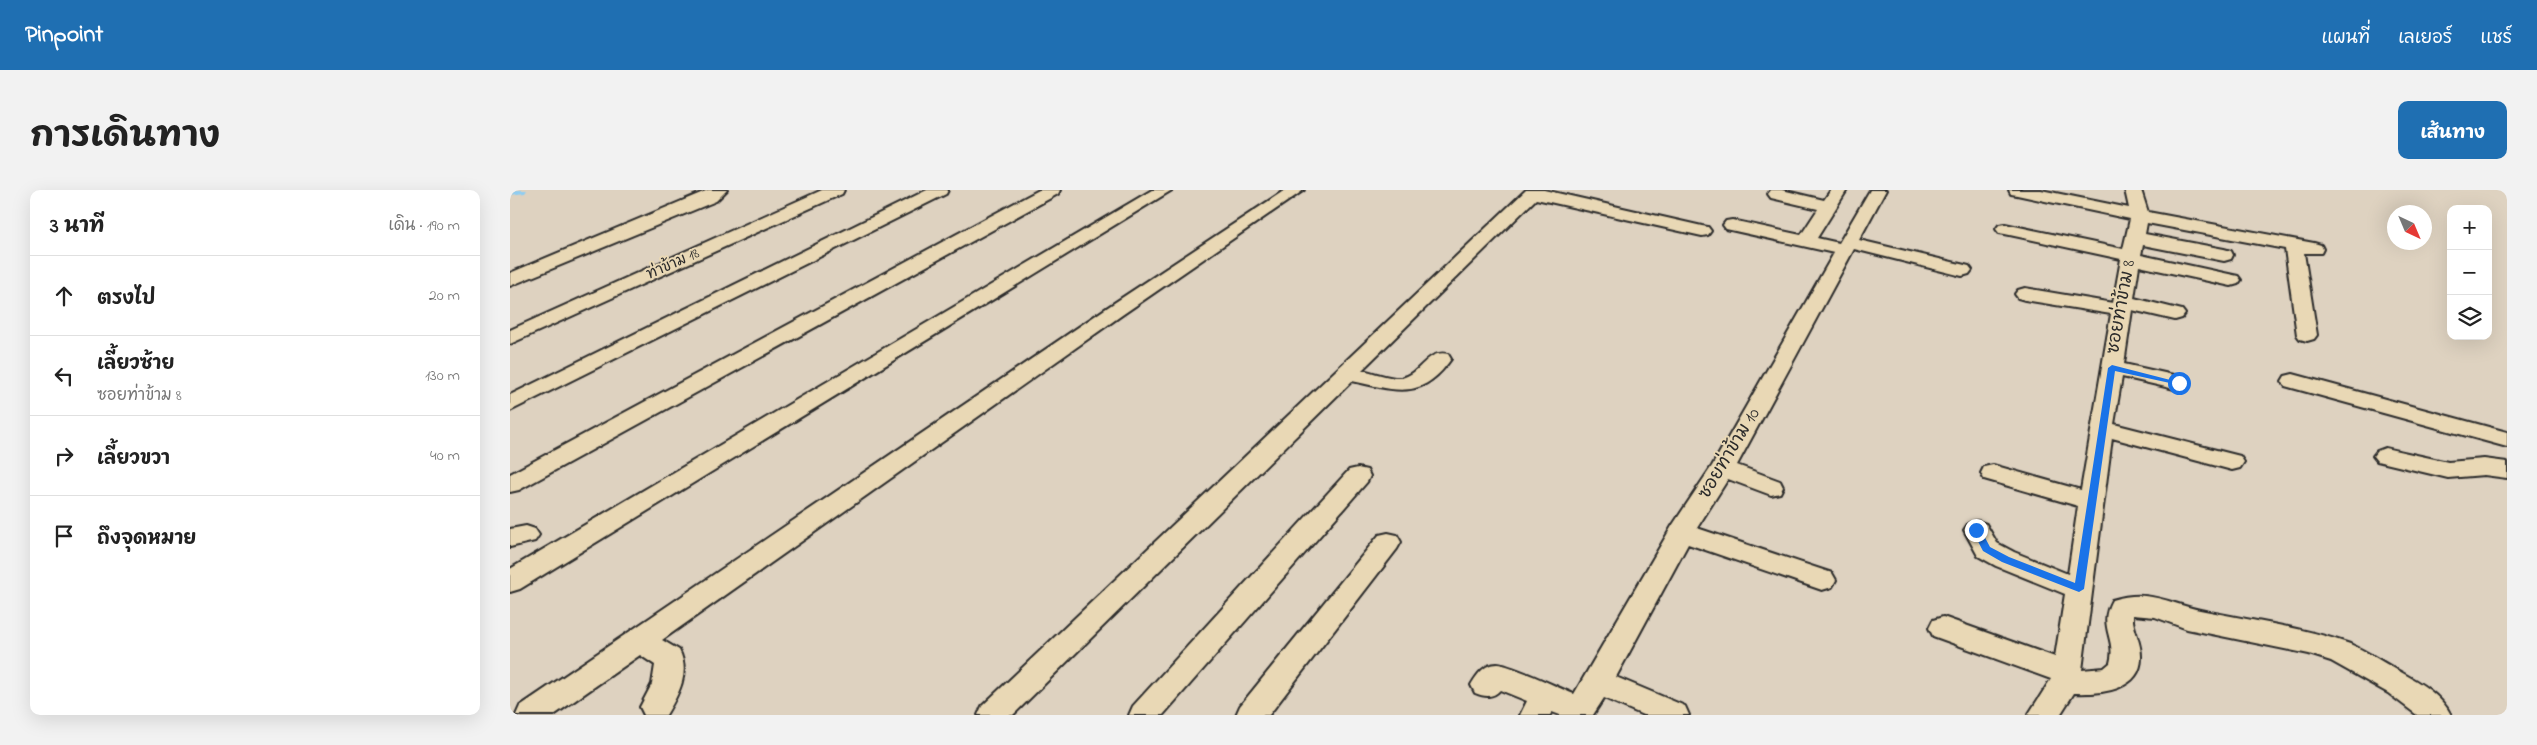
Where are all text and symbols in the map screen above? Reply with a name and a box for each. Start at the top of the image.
text: Pinpoint [25,18,103,53]
text: แผนที่ [2322,26,2370,52]
text: เลเยอร์ [2398,26,2452,52]
text: แชร์ [2480,26,2512,52]
button: เส้นทาง [2398,101,2507,159]
text: การเดินทาง [30,112,220,163]
north arrow [2387,205,2432,250]
map controls [2447,205,2492,340]
button: + [2447,205,2492,250]
text: 3 นาที [50,212,104,242]
text: เดิน · 190 m [389,214,460,238]
street label: ท่าข้าม 18 [643,242,703,285]
button: − [2447,250,2492,295]
street label: ซอยท่าข้าม 8 [2100,257,2143,356]
icon: ahead [50,282,78,310]
text: 20 m [429,284,460,308]
text: ตรงไป [97,286,155,313]
button: layers [2447,295,2492,340]
text: เลี้ยวซ้าย [97,351,174,378]
icon: left [50,362,78,390]
text: 130 m [425,364,460,388]
route start [2168,372,2191,395]
text: ซอยท่าข้าม 8 [97,384,182,408]
street label: ซอยท่าข้าม 10 [1692,403,1768,504]
icon: right [50,442,78,470]
text: 40 m [430,444,460,468]
text: เลี้ยวขวา [97,446,170,473]
route end [1965,519,1988,542]
icon: arrive [50,522,78,550]
text: ถึงจุดหมาย [97,526,196,553]

